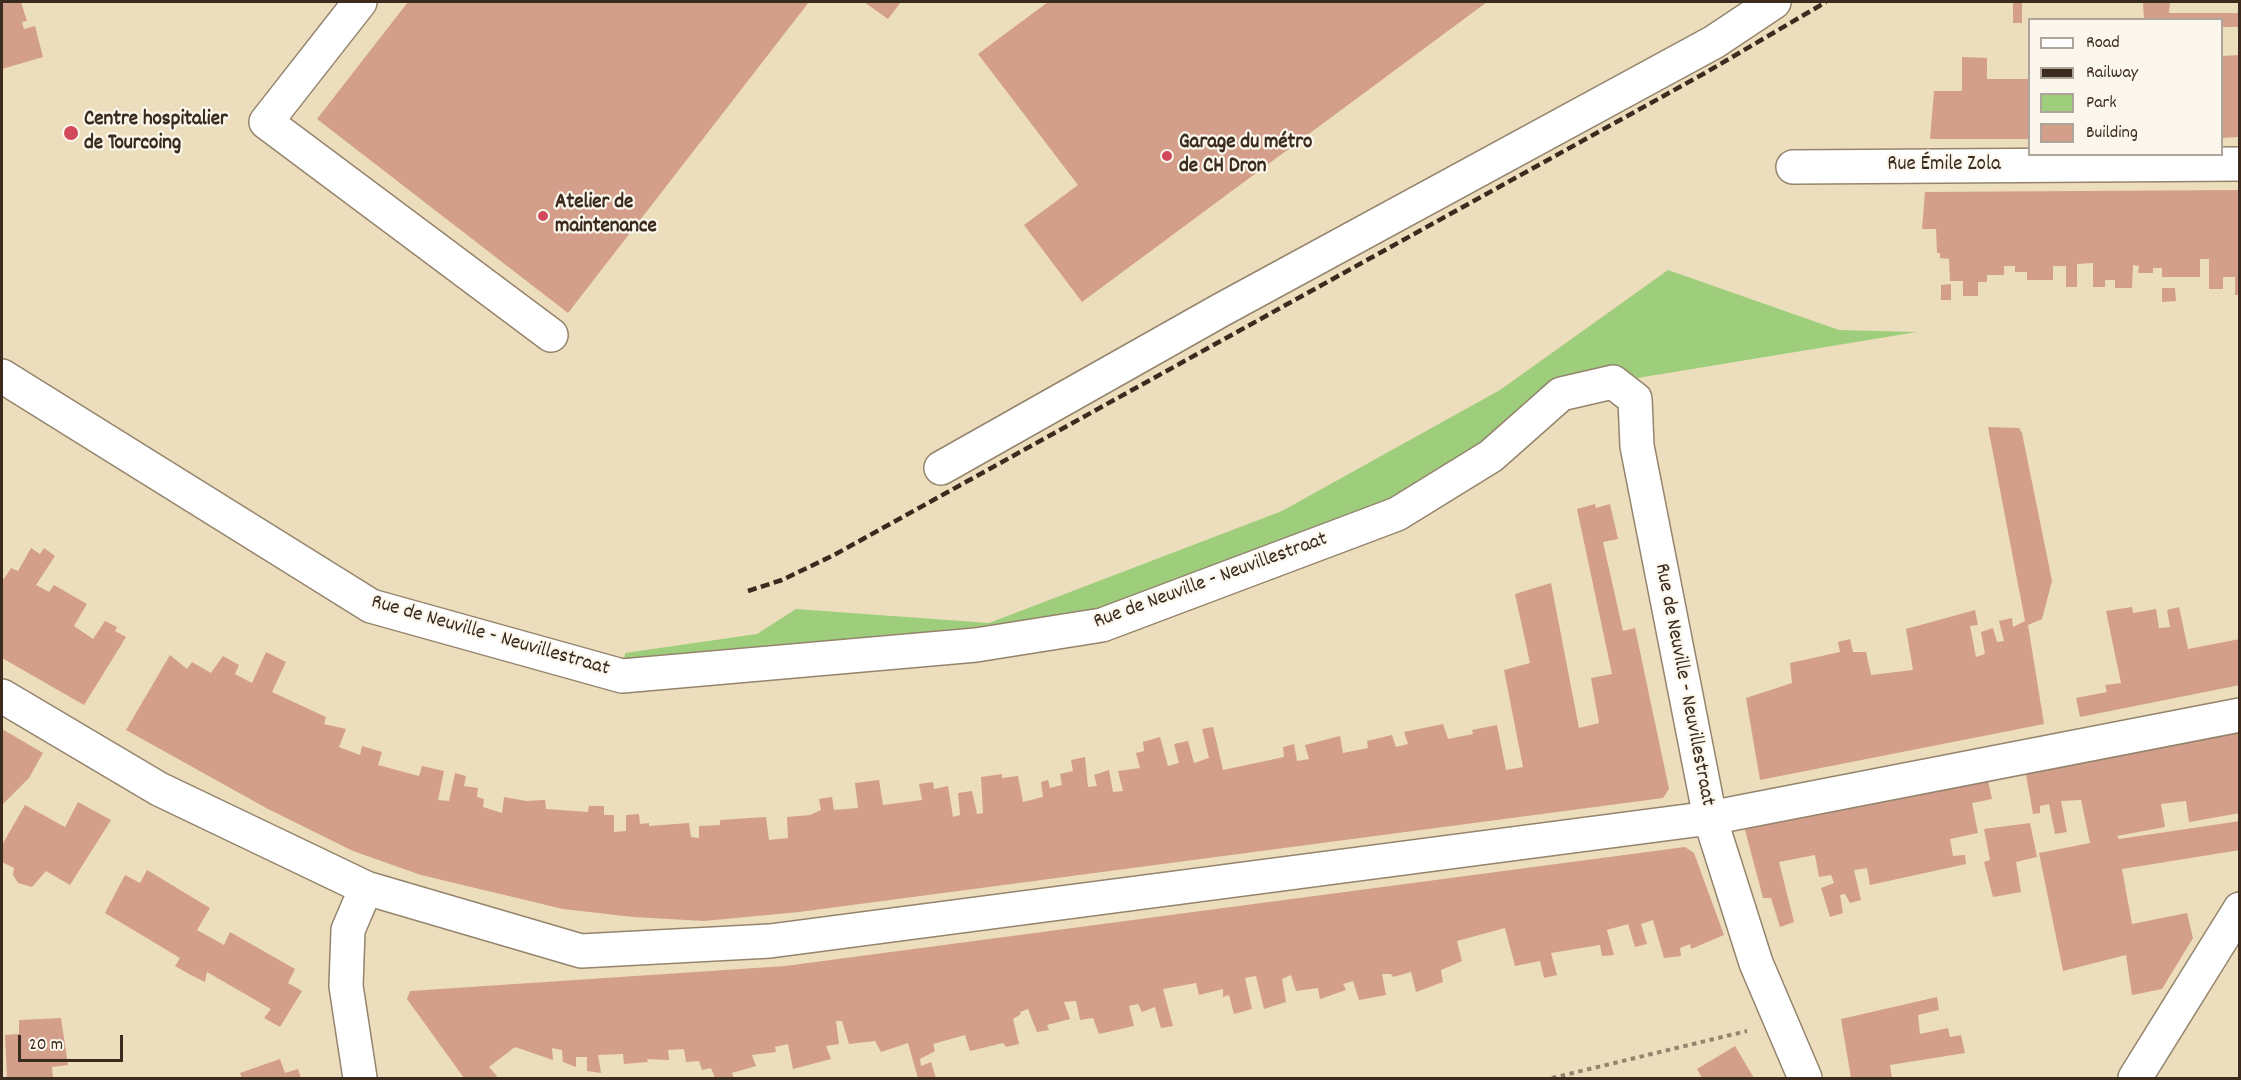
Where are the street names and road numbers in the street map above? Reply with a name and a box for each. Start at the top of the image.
street label: Rue Émile Zola [1887,153,2001,179]
street label: Rue de Neuville - Neuvillestraat [1091,528,1331,636]
street label: Rue de Neuville - Neuvillestraat [1647,561,1719,809]
street label: Rue de Neuville - Neuvillestraat [368,591,612,683]

